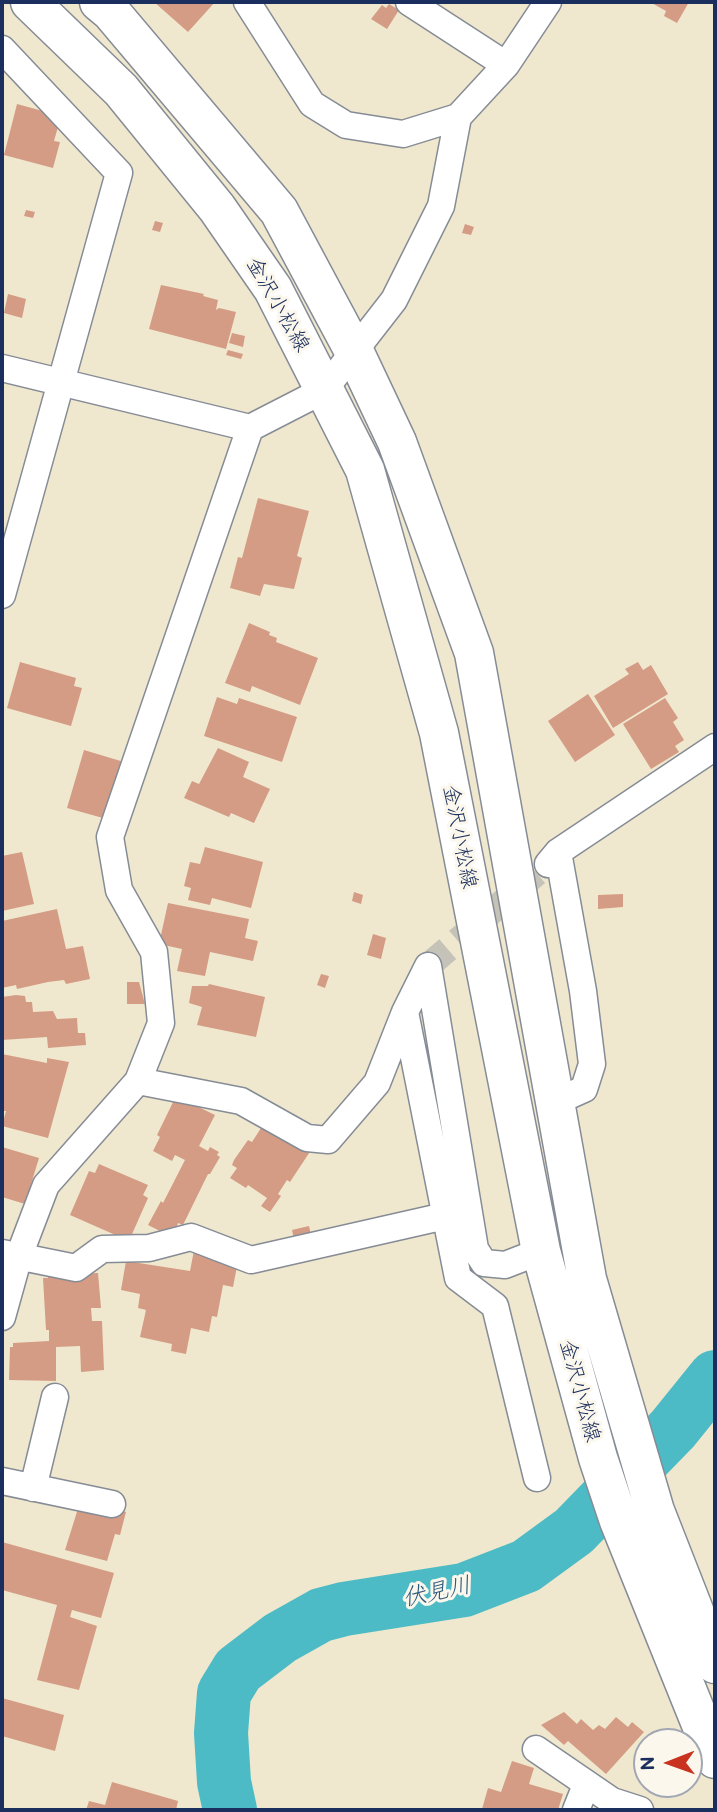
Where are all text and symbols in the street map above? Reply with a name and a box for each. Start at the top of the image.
street label: 金沢小松線 [240,253,314,357]
street label: 金沢小松線 [437,783,481,891]
street label: 金沢小松線 [553,1337,605,1445]
water label: 伏見川 [400,1572,474,1614]
north arrow [633,1728,703,1798]
text: N [637,1756,660,1771]

